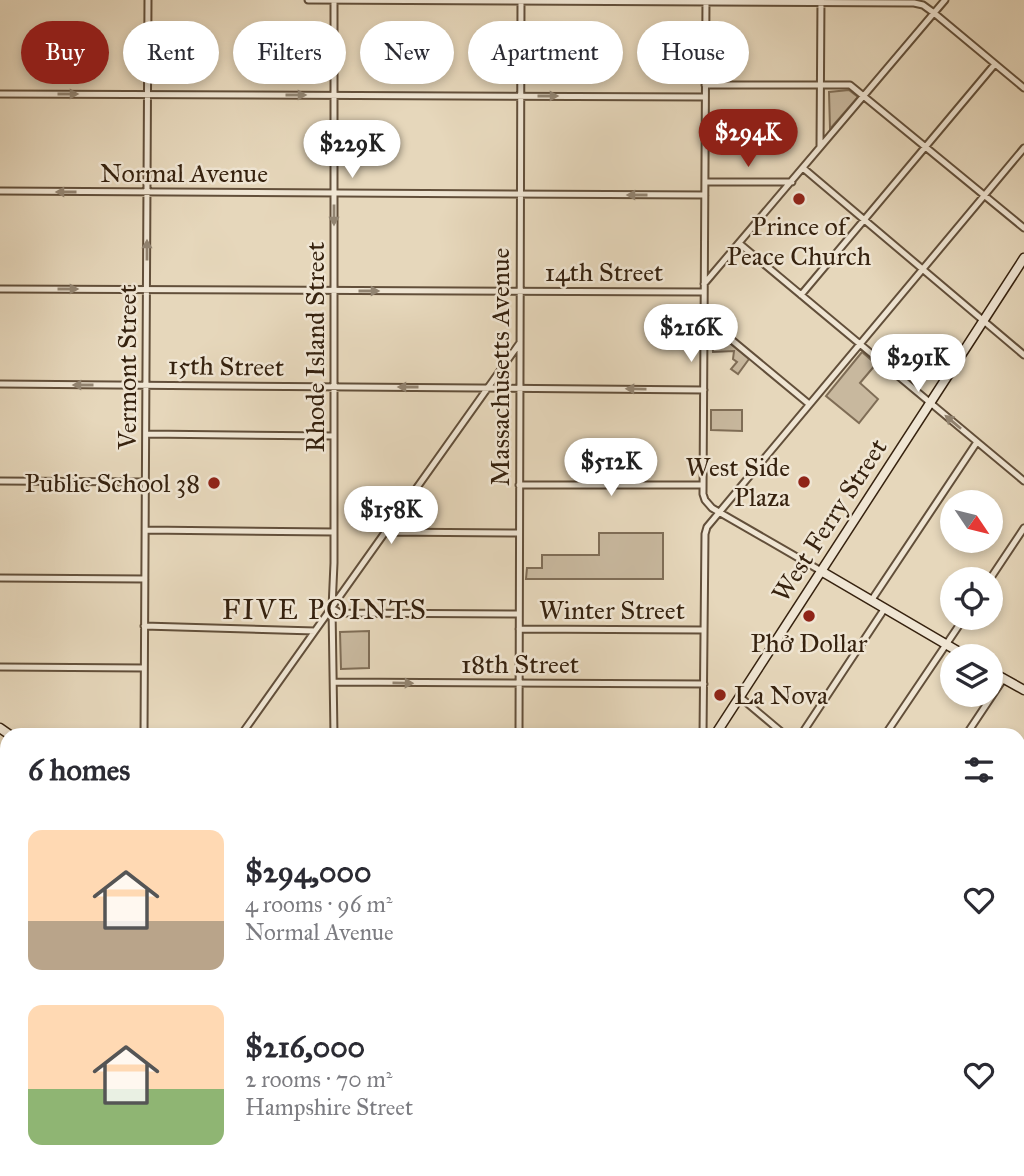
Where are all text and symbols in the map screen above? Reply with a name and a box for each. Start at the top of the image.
chip: Buy [21,21,109,84]
chip: Rent [123,21,219,84]
chip: Filters [233,21,346,84]
chip: New [360,21,454,84]
chip: Apartment [468,21,623,84]
chip: House [637,21,749,84]
one-way arrow [57,88,79,100]
one-way arrow [285,89,307,101]
one-way arrow [537,90,559,102]
pin: $294K [699,110,797,169]
text: $294K [715,118,781,146]
pin: $229K [303,120,401,180]
text: $229K [319,129,385,157]
street label: Normal Avenue [100,157,268,189]
one-way arrow [55,186,77,198]
one-way arrow [625,189,647,201]
marker: Prince of Peace Church [791,191,807,207]
one-way arrow [328,204,340,226]
place label: Prince of Peace Church [727,210,872,272]
one-way arrow [141,239,153,261]
street label: Rhode Island Street [299,241,331,453]
street label: Massachusetts Avenue [484,247,516,486]
street label: 14th Street [545,256,663,288]
one-way arrow [57,283,79,295]
street label: Vermont Street [111,284,143,451]
one-way arrow [358,285,380,297]
pin: $216K [642,304,740,364]
text: $216K [660,313,722,341]
pin: $291K [869,334,967,394]
text: $291K [887,343,949,371]
street label: 15th Street [168,349,284,383]
one-way arrow [71,379,93,391]
one-way arrow [397,381,419,393]
one-way arrow [624,383,646,395]
one-way arrow [944,415,961,430]
street label: West Ferry Street [764,433,894,607]
pin: $512K [562,438,660,498]
text: $512K [580,447,642,475]
place label: West Side Plaza [685,451,790,513]
place label: Public School 38 [25,467,200,499]
marker: West Side Plaza [796,474,812,490]
marker: Public School 38 [206,475,222,491]
pin: $158K [342,486,440,546]
north arrow [940,490,1003,553]
map controls [940,490,1003,707]
text: $158K [360,495,422,523]
button: locate [940,567,1003,630]
district label: FIVE POINTS [222,592,428,627]
street label: Winter Street [539,594,685,626]
marker: Phở Dollar [801,608,817,624]
place label: Phở Dollar [750,627,868,659]
button: layers [940,644,1003,707]
street label: 18th Street [461,648,579,680]
one-way arrow [392,677,414,688]
place label: La Nova [734,679,828,711]
marker: La Nova [712,687,728,703]
icon: filters [960,751,998,789]
text: 6 homes [28,752,130,788]
text: $294,000 [245,854,371,890]
icon: home [84,858,168,942]
icon: heart [960,881,998,919]
text: 4 rooms · 96 m² [245,890,392,918]
text: Normal Avenue [245,918,394,946]
text: $216,000 [245,1029,365,1065]
icon: home [84,1033,168,1117]
icon: heart [960,1056,998,1094]
text: 2 rooms · 70 m² [245,1065,393,1093]
text: Hampshire Street [245,1093,413,1121]

